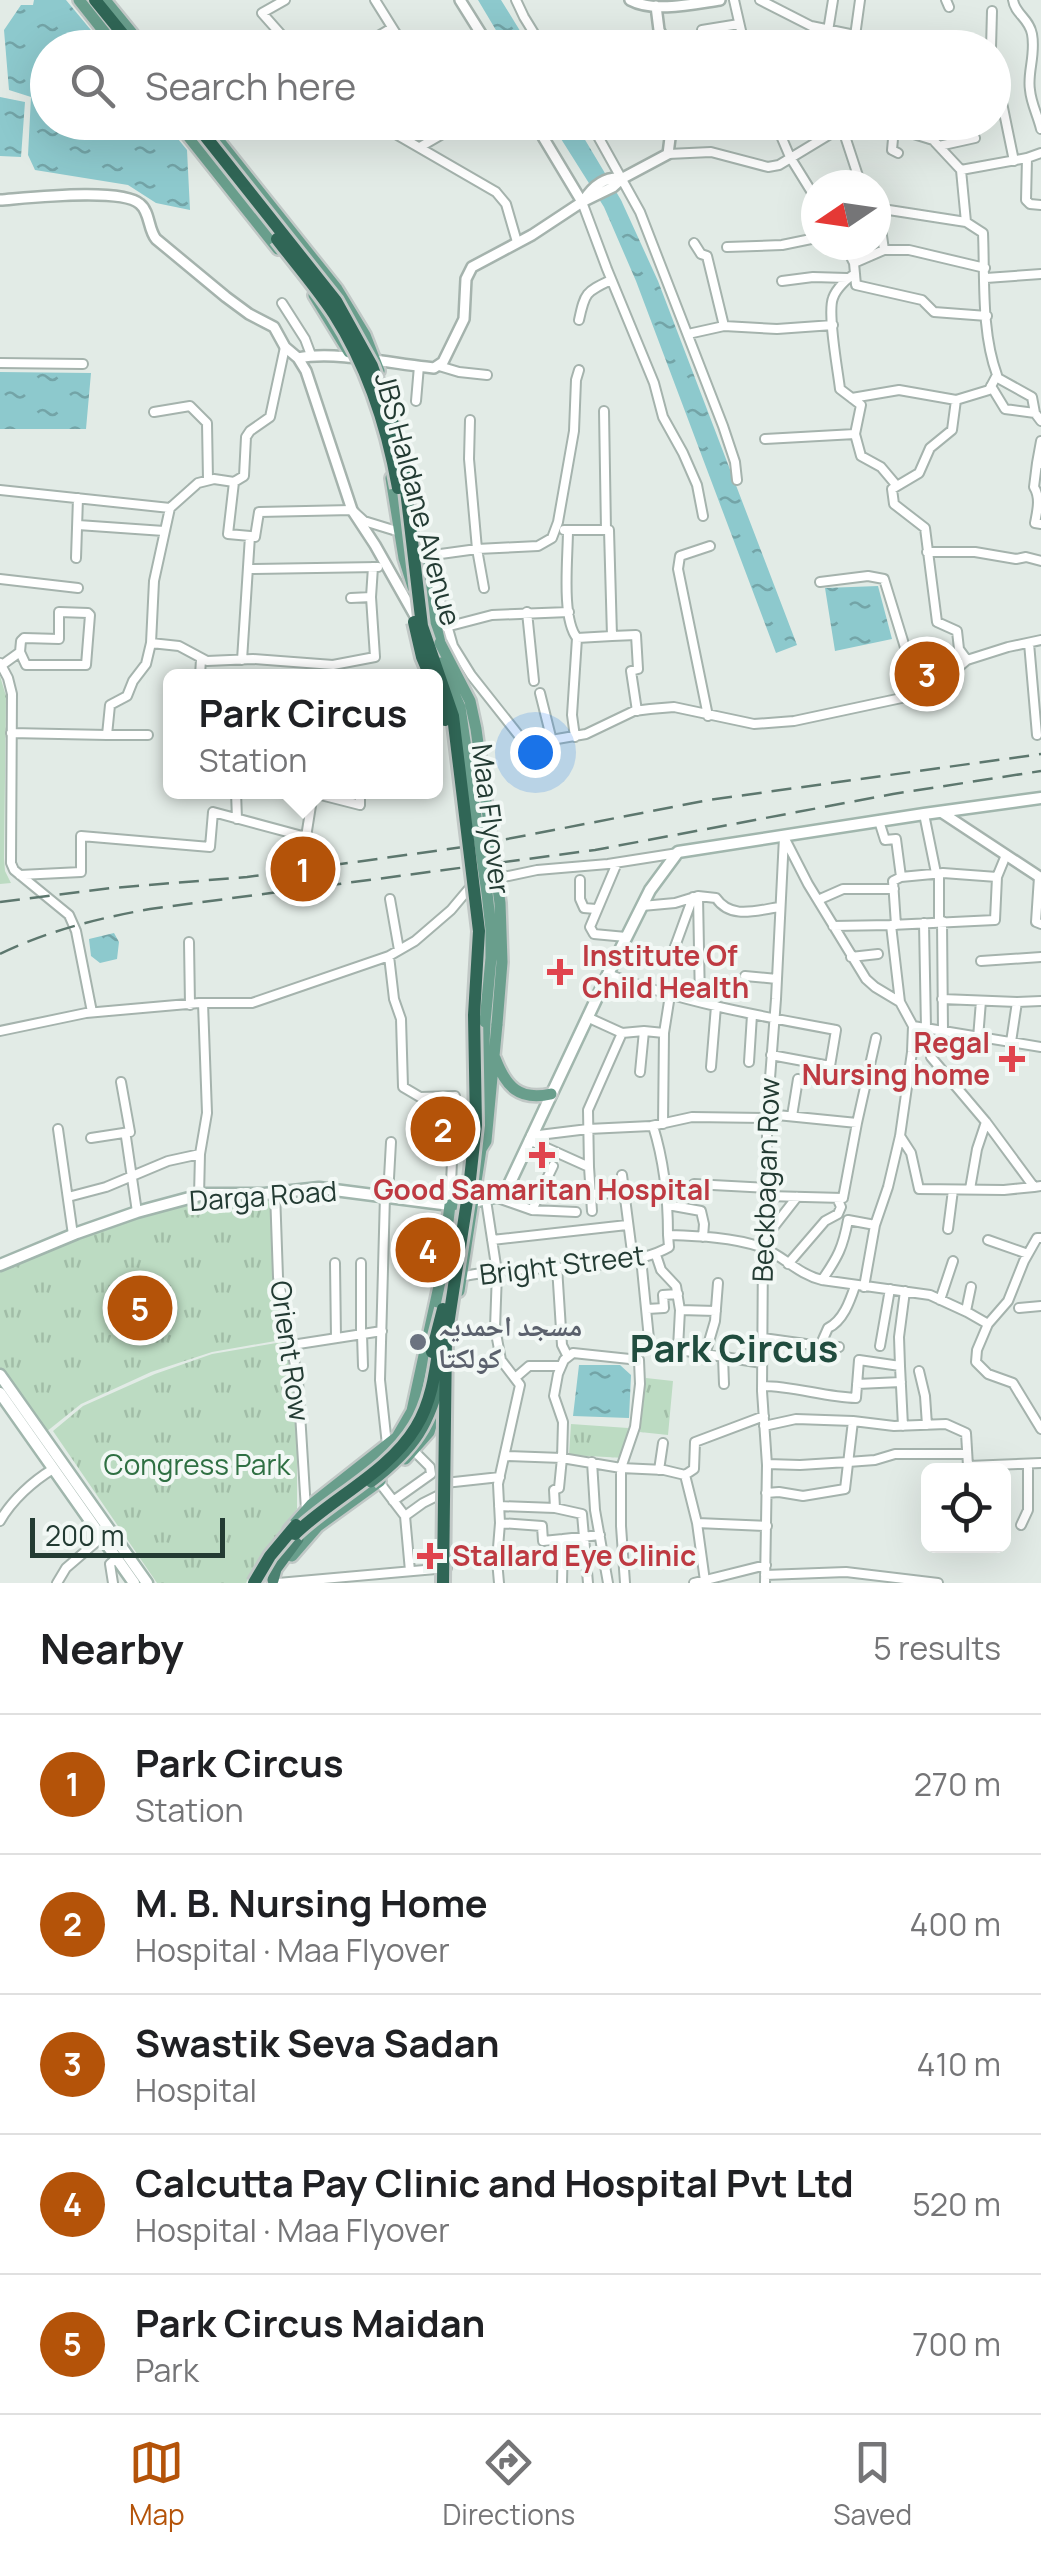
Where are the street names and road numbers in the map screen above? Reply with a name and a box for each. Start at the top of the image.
street label: JBS Haldane Avenue [367,368,471,630]
street label: Maa Flyover [464,742,520,896]
street label: Beckbagan Row [742,1077,788,1283]
street label: Darga Road [188,1171,338,1219]
street label: Bright Street [477,1235,647,1293]
street label: Orient Row [262,1278,320,1424]

